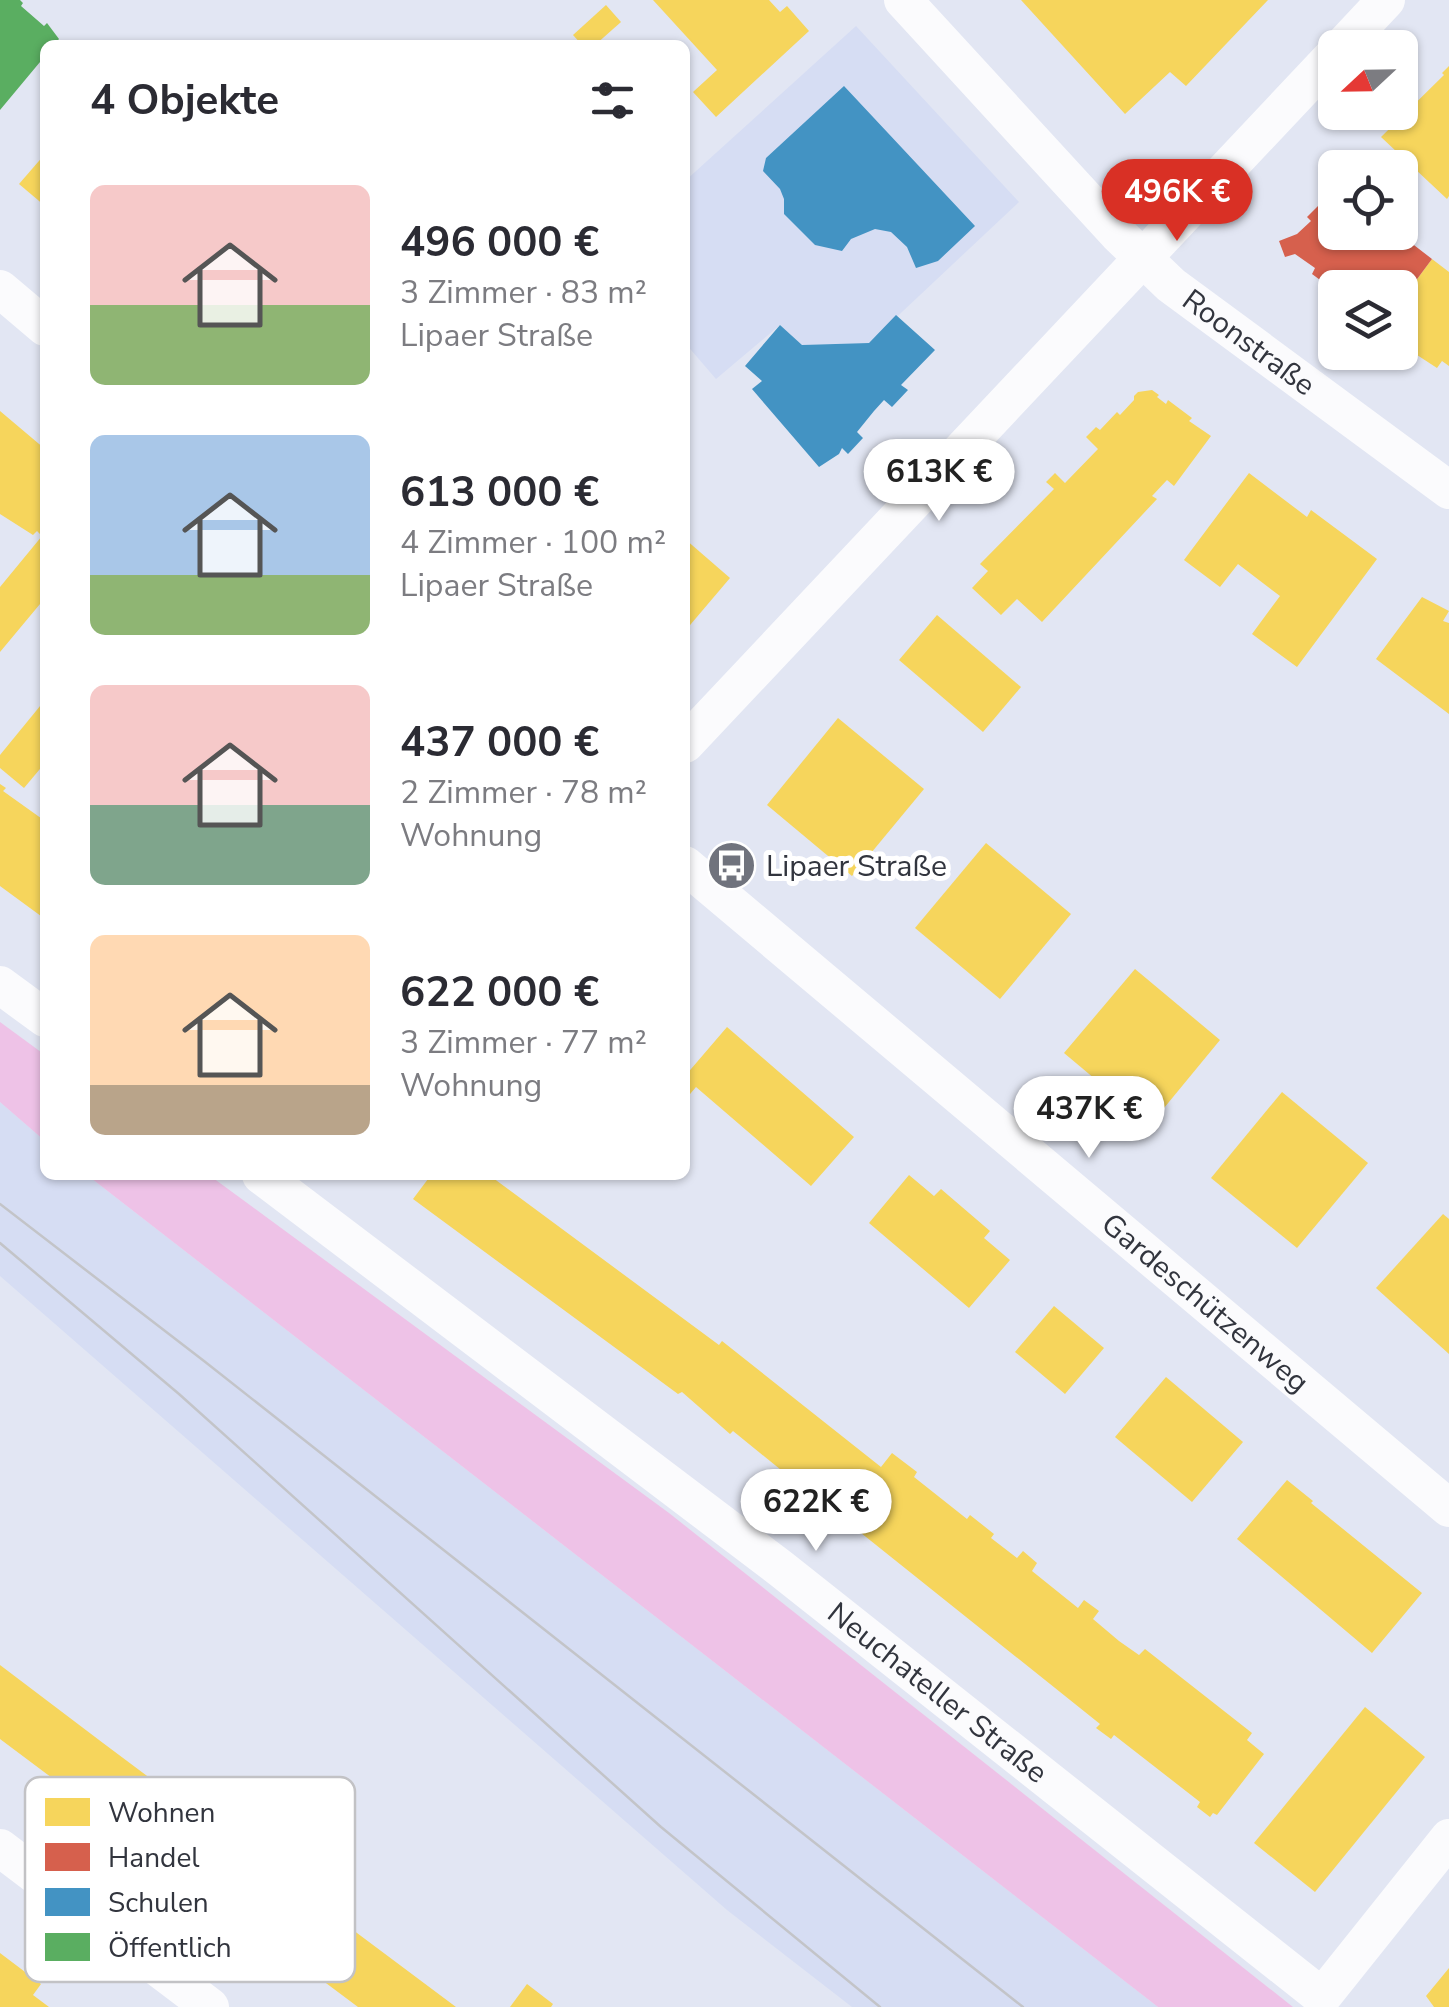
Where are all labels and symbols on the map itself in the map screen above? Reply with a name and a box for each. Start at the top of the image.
north arrow [1318,30,1418,130]
pin: 496K € [1096,159,1258,244]
street label: Roonstraße [1174,280,1323,406]
pin: 613K € [858,439,1020,524]
bus stop icon: Lipaer Straße [705,840,757,892]
place label: Lipaer Straße [766,846,947,887]
pin: 437K € [1008,1076,1170,1161]
street label: Gardeschützenweg [1092,1204,1317,1402]
pin: 622K € [735,1469,897,1554]
street label: Neuchateller Straße [819,1593,1056,1793]
legend [25,1777,355,1982]
text: Wohnen [108,1794,215,1832]
text: Handel [108,1839,200,1877]
text: Schulen [108,1884,209,1922]
text: Öffentlich [108,1929,232,1967]

